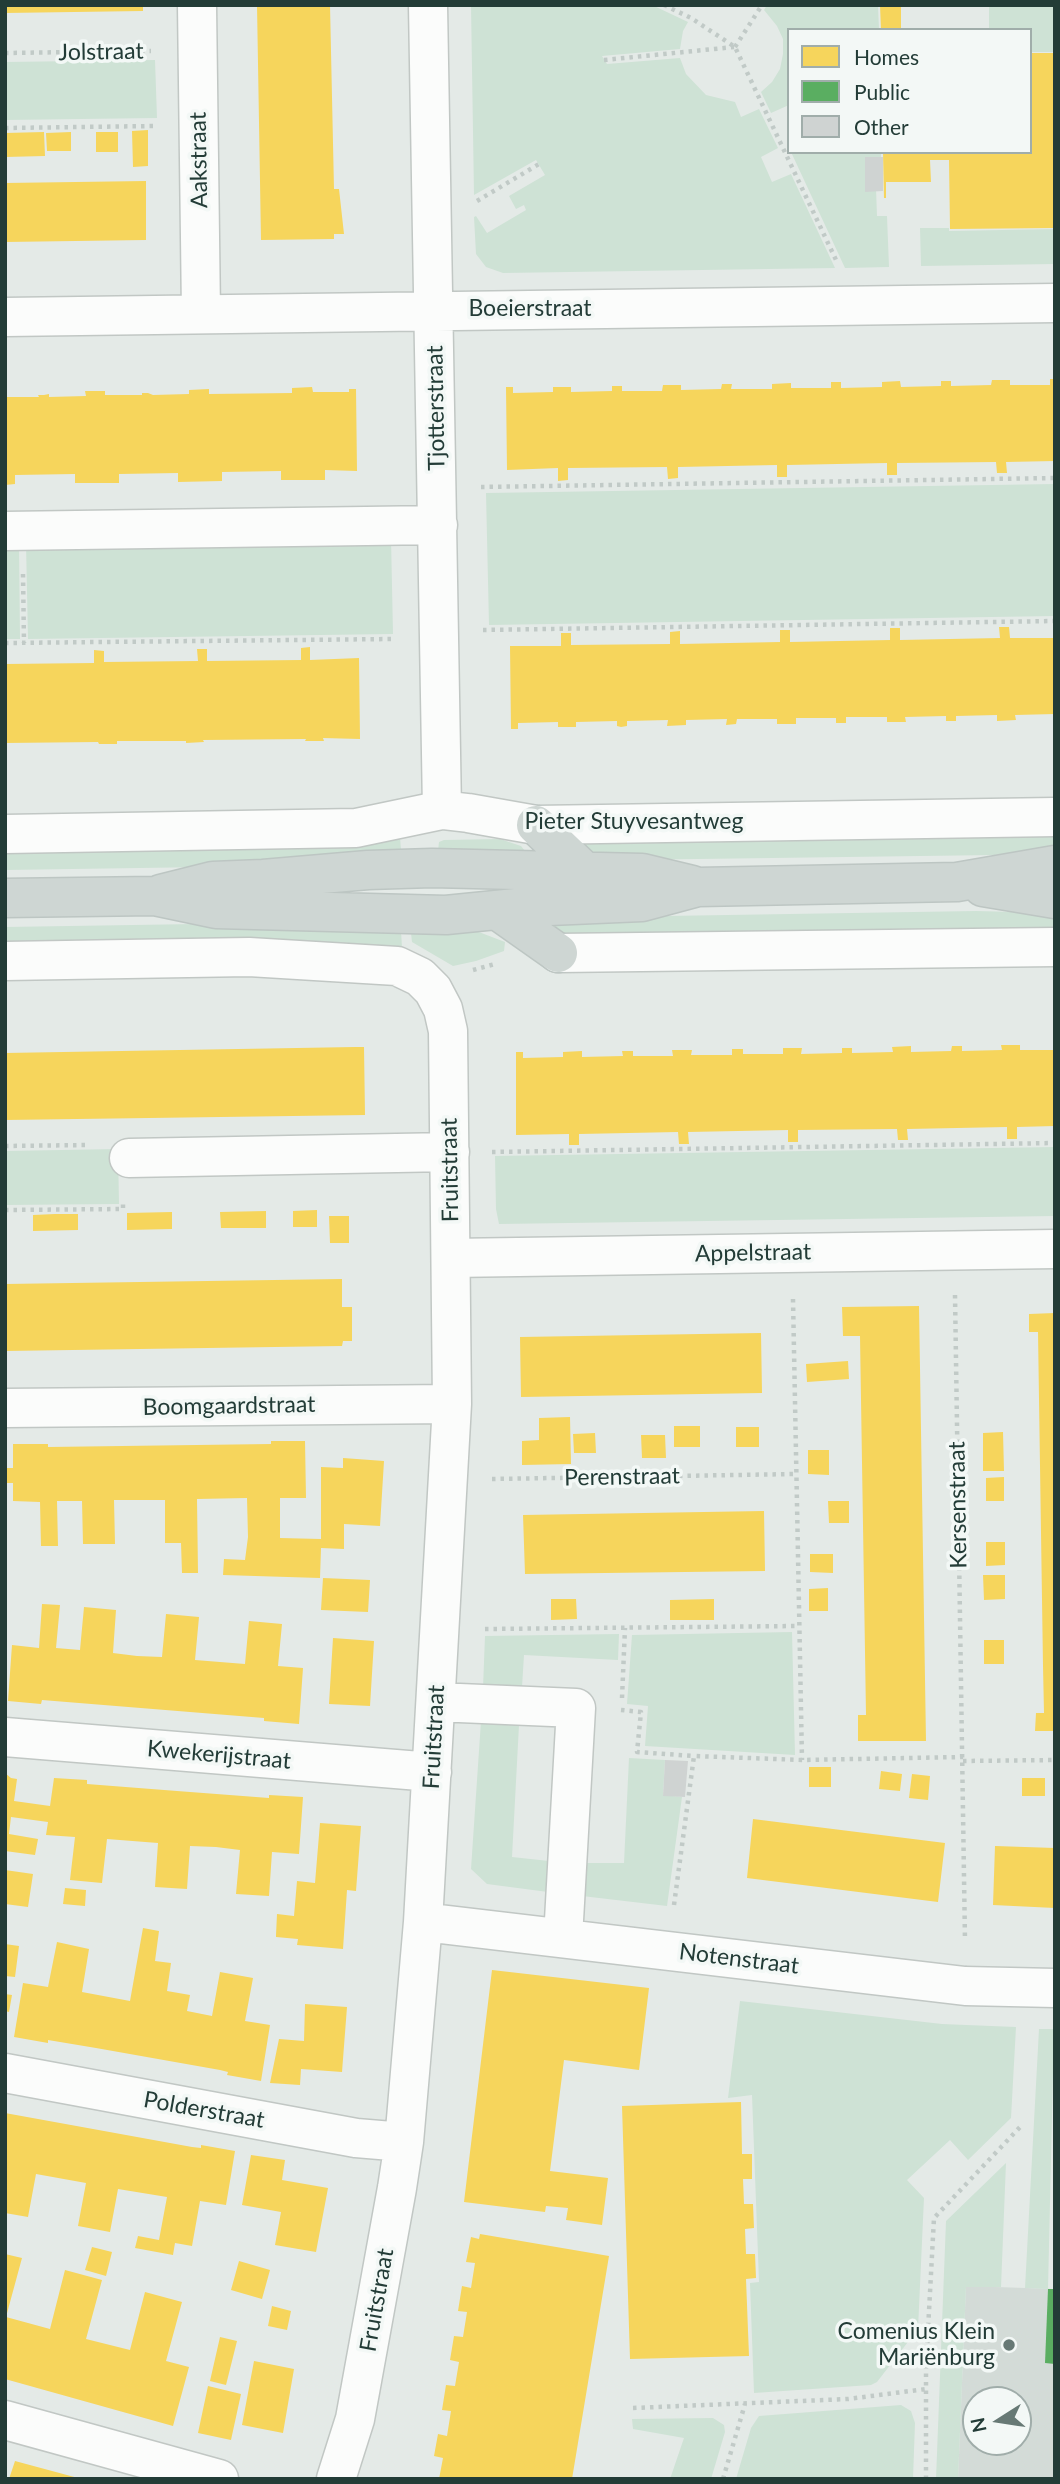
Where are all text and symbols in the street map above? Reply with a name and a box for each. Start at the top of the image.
legend [787,28,1032,154]
street label: Jolstraat [58,37,144,67]
text: Homes [854,44,919,69]
text: Public [854,79,910,104]
street label: Aakstraat [184,112,214,208]
text: Other [854,114,909,139]
street label: Boeierstraat [468,295,592,323]
street label: Tjotterstraat [421,345,451,471]
street label: Pieter Stuyvesantweg [525,808,743,836]
street label: Fruitstraat [435,1118,465,1222]
street label: Appelstraat [695,1238,811,1268]
street label: Boomgaardstraat [142,1391,316,1421]
street label: Kersenstraat [943,1441,973,1569]
street label: Perenstraat [564,1462,680,1492]
street label: Fruitstraat [417,1684,451,1790]
street label: Kwekerijstraat [146,1735,292,1775]
street label: Notenstraat [677,1938,801,1980]
street label: Polderstraat [141,2086,267,2134]
street label: Fruitstraat [354,2246,400,2354]
place label: Comenius Klein Mariënburg [838,2318,995,2372]
marker: Comenius Klein Mariënburg [1001,2337,1017,2353]
north arrow [962,2386,1032,2456]
text: N [965,2416,991,2435]

